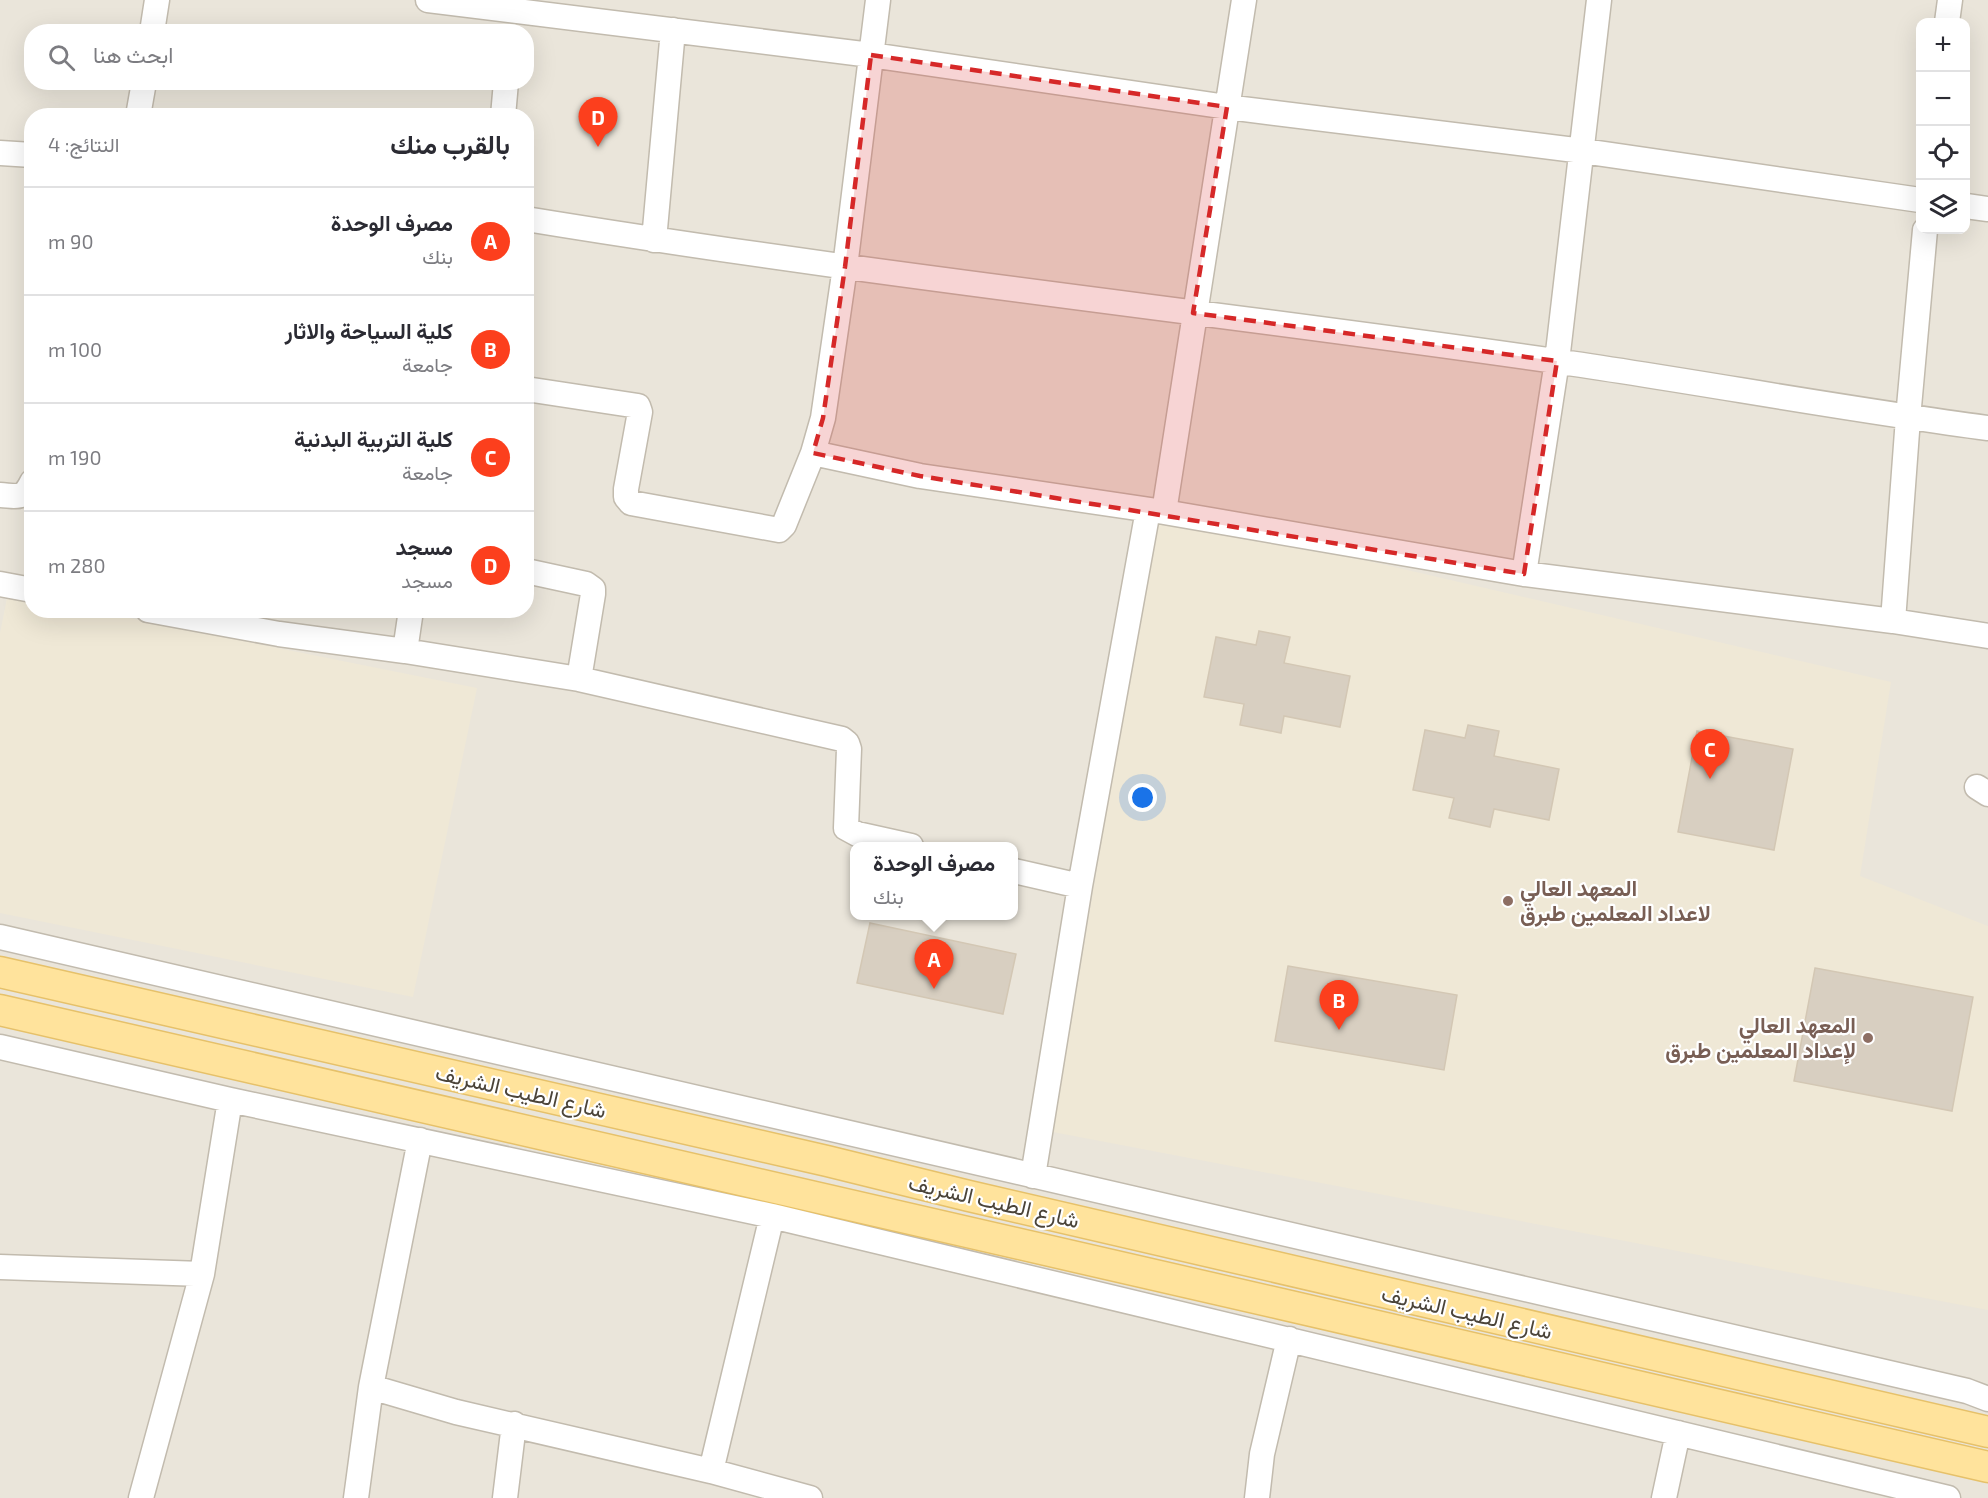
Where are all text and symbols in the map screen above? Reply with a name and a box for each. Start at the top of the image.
map controls [1916,18,1970,234]
button: + [1916,18,1970,72]
search box [24,24,534,90]
icon: search [45,41,78,74]
text: ابحث هنا [93,41,173,67]
button: − [1916,72,1970,126]
pin: D [578,98,618,147]
button: locate [1916,126,1970,180]
text: بالقرب منك [390,128,510,159]
text: النتائج: 4 [48,132,119,156]
button: layers [1916,180,1970,234]
text: مصرف الوحدة [331,209,453,235]
text: 90 m [48,229,94,253]
text: A [484,229,497,253]
text: بنك [422,244,453,268]
text: كلية السياحة والاثار [285,317,453,343]
text: 100 m [48,337,102,361]
text: B [484,337,497,361]
text: جامعة [402,352,453,376]
text: كلية التربية البدنية [294,425,453,451]
text: 190 m [48,445,101,469]
text: C [485,445,496,469]
text: جامعة [402,460,453,484]
text: مسجد [396,533,453,559]
text: 280 m [48,553,105,577]
text: D [484,553,497,577]
text: مسجد [401,568,453,592]
pin: C [1690,730,1730,779]
your location [1128,783,1157,812]
popup [850,842,1018,920]
text: مصرف الوحدة [873,849,995,875]
place label: المعهد العالي لاعداد المعلمين طبرق [1520,874,1711,927]
text: بنك [873,884,904,908]
marker: المعهد العالي لاعداد المعلمين طبرق [1501,894,1515,908]
pin: A [914,940,954,989]
pin: B [1320,980,1358,1030]
place label: المعهد العالي لإعداد المعلمين طبرق [1665,1011,1856,1065]
marker: المعهد العالي لإعداد المعلمين طبرق [1861,1031,1875,1045]
street label: شارع الطيب الشريف [433,1058,609,1125]
street label: شارع الطيب الشريف [906,1168,1082,1235]
street label: شارع الطيب الشريف [1379,1279,1555,1346]

